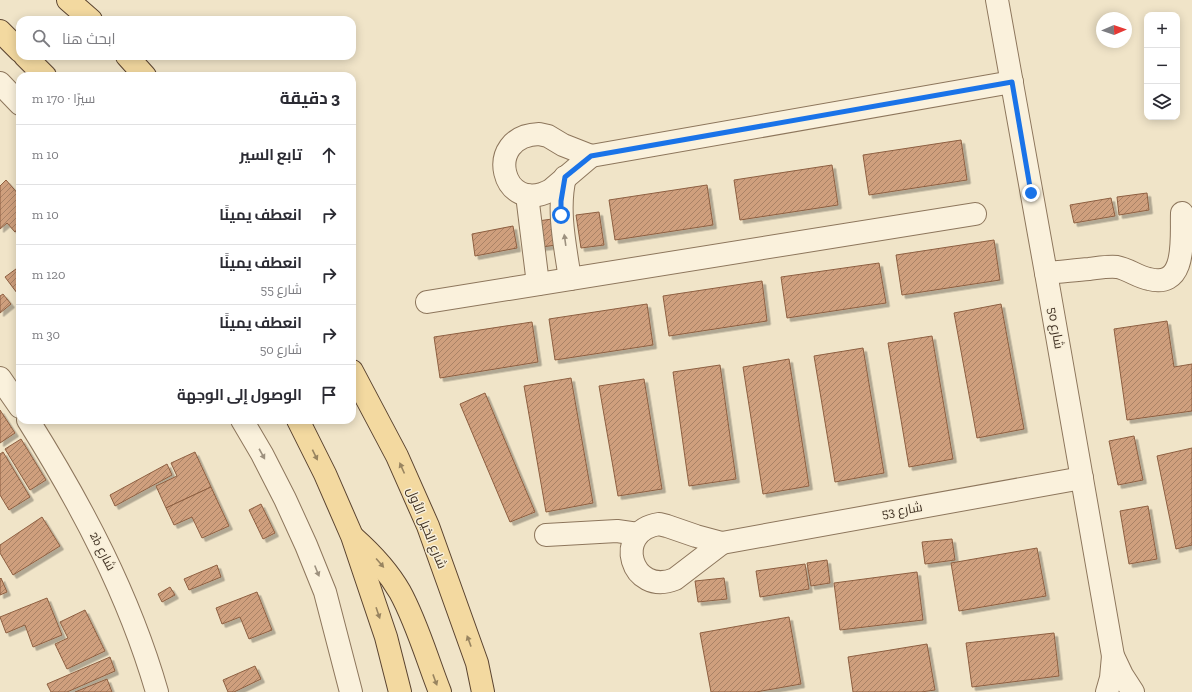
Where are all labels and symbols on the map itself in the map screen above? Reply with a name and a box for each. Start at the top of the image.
north arrow [1096,12,1132,48]
route end [1022,184,1040,202]
route start [552,206,570,224]
one-way arrow [561,234,568,246]
street label: شارع 50 [1044,306,1067,350]
one-way arrow [259,448,265,460]
one-way arrow [312,449,319,461]
one-way arrow [399,462,405,473]
street label: شارع الخيل الأول [403,485,450,571]
street label: شارع 53 [880,499,924,522]
street label: 2b شارع [86,529,119,573]
one-way arrow [375,558,384,569]
one-way arrow [314,566,320,577]
one-way arrow [375,607,381,619]
one-way arrow [466,635,472,647]
one-way arrow [433,674,439,686]

